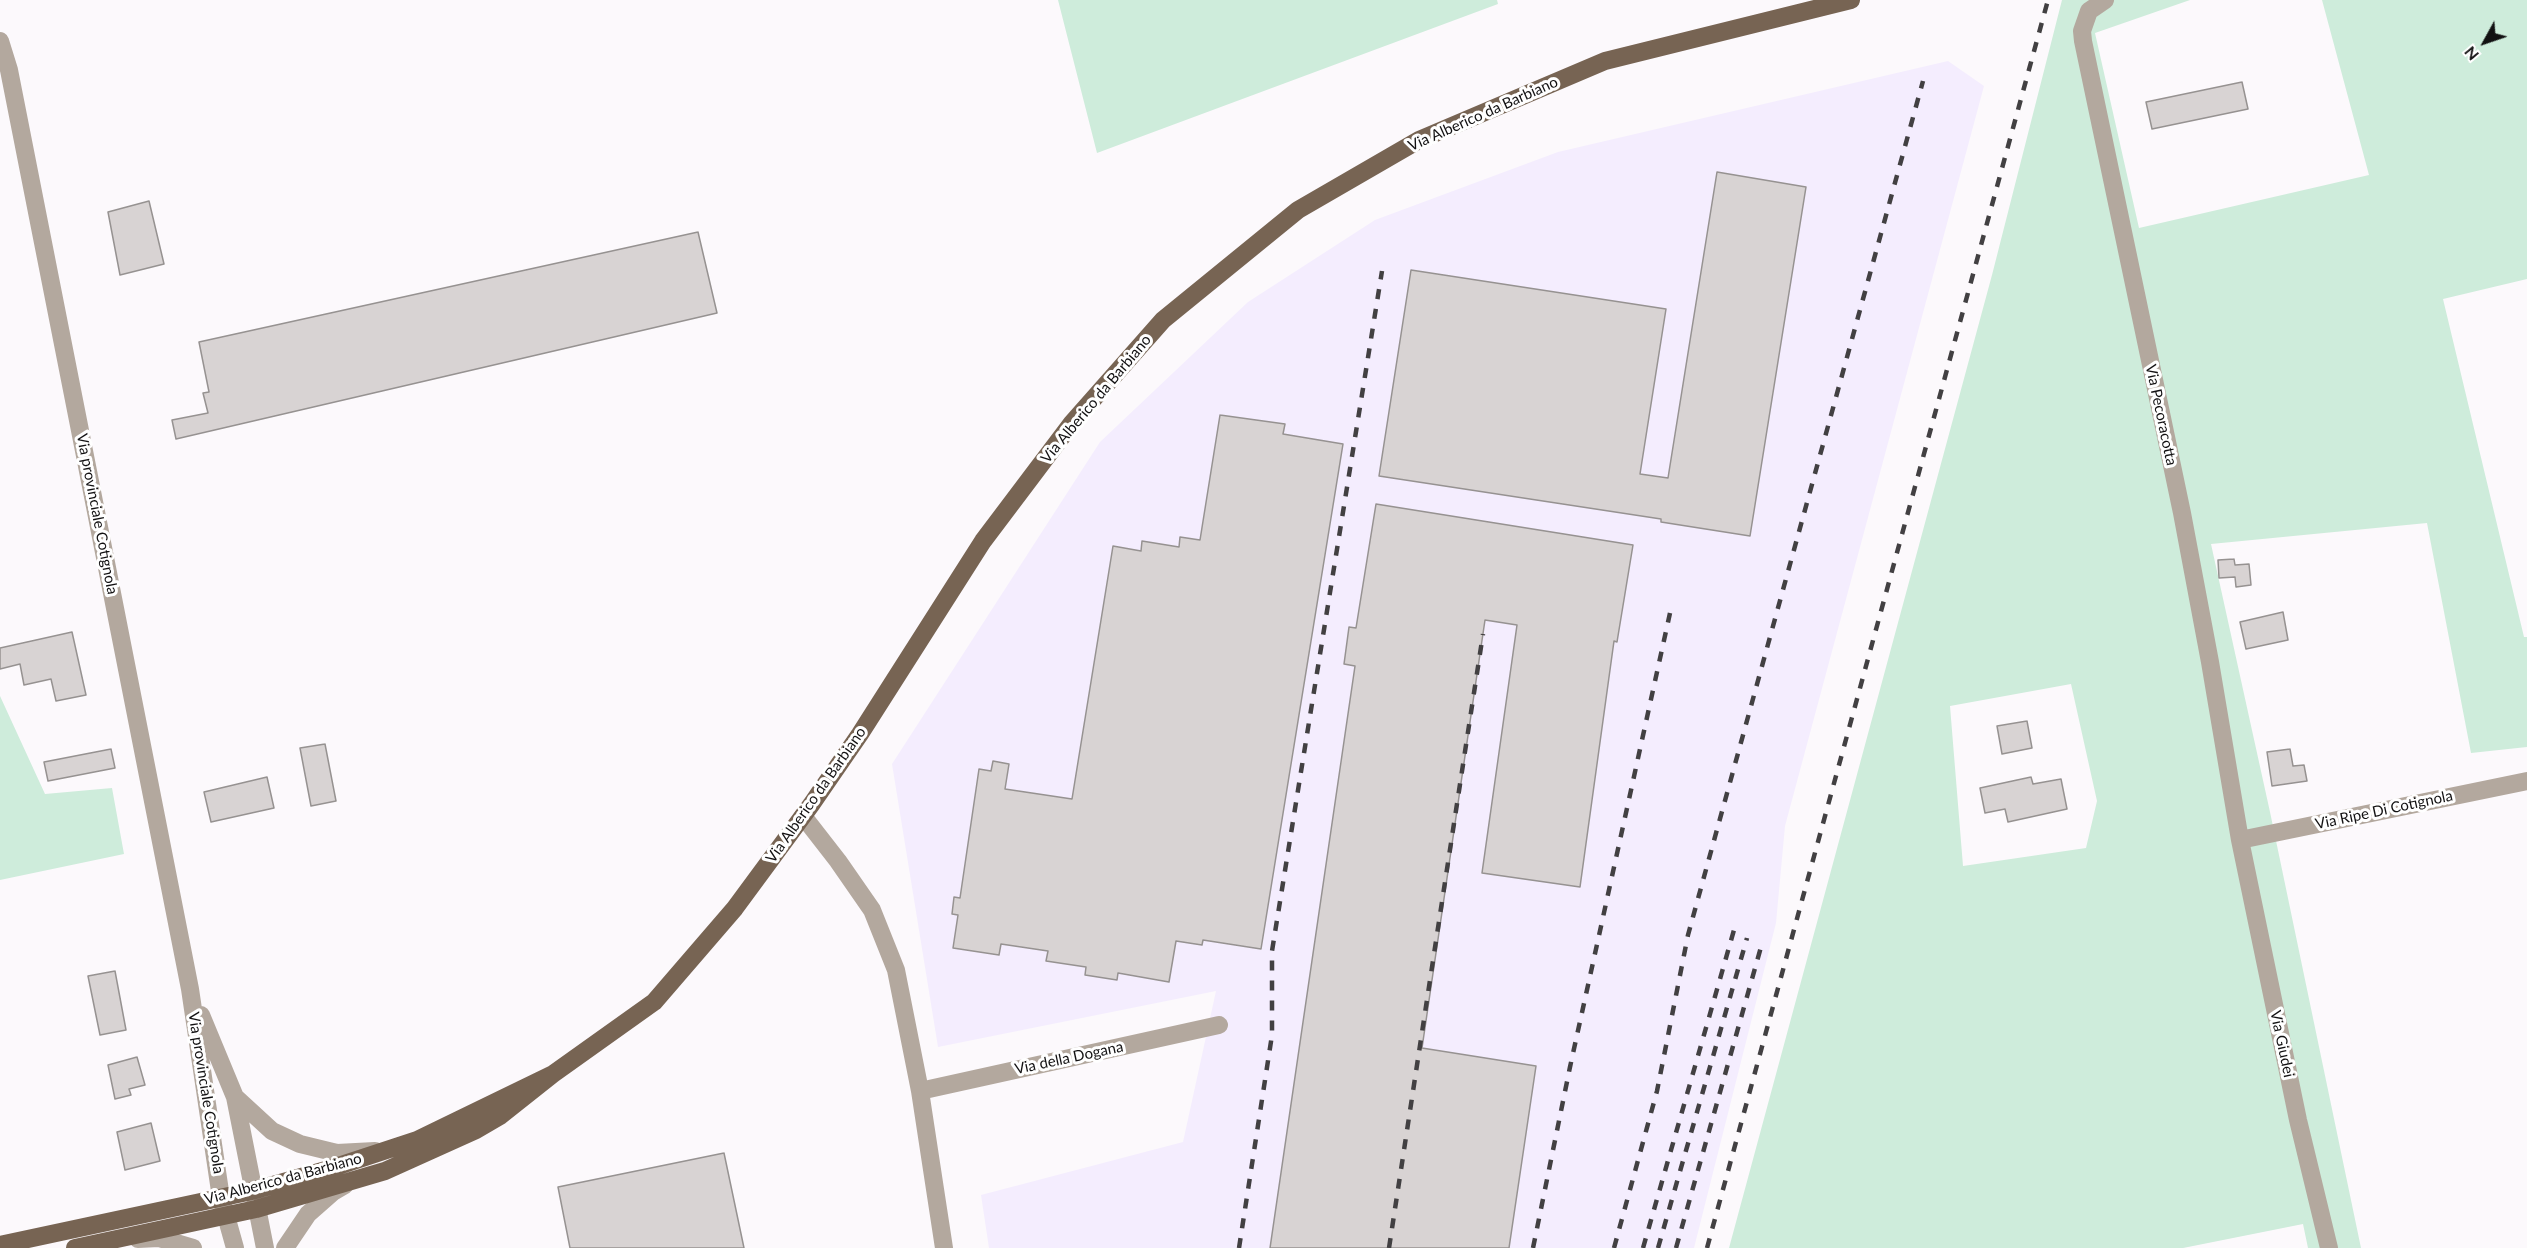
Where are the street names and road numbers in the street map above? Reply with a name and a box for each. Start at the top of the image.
street label: Via Alberico da Barbiano [1405,73,1561,155]
street label: Via Alberico da Barbiano [1037,331,1155,467]
street label: Via Pecoracotta [2141,363,2181,467]
street label: Via provinciale Cotignola [73,432,121,596]
street label: Via Alberico da Barbiano [762,723,870,867]
street label: Via Ripe Di Cotignola [2314,787,2454,833]
street label: Via Giudei [2266,1009,2298,1079]
street label: Via provinciale Cotignola [184,1011,228,1175]
street label: Via della Dogana [1013,1038,1125,1078]
street label: Via Alberico da Barbiano [202,1149,364,1209]

